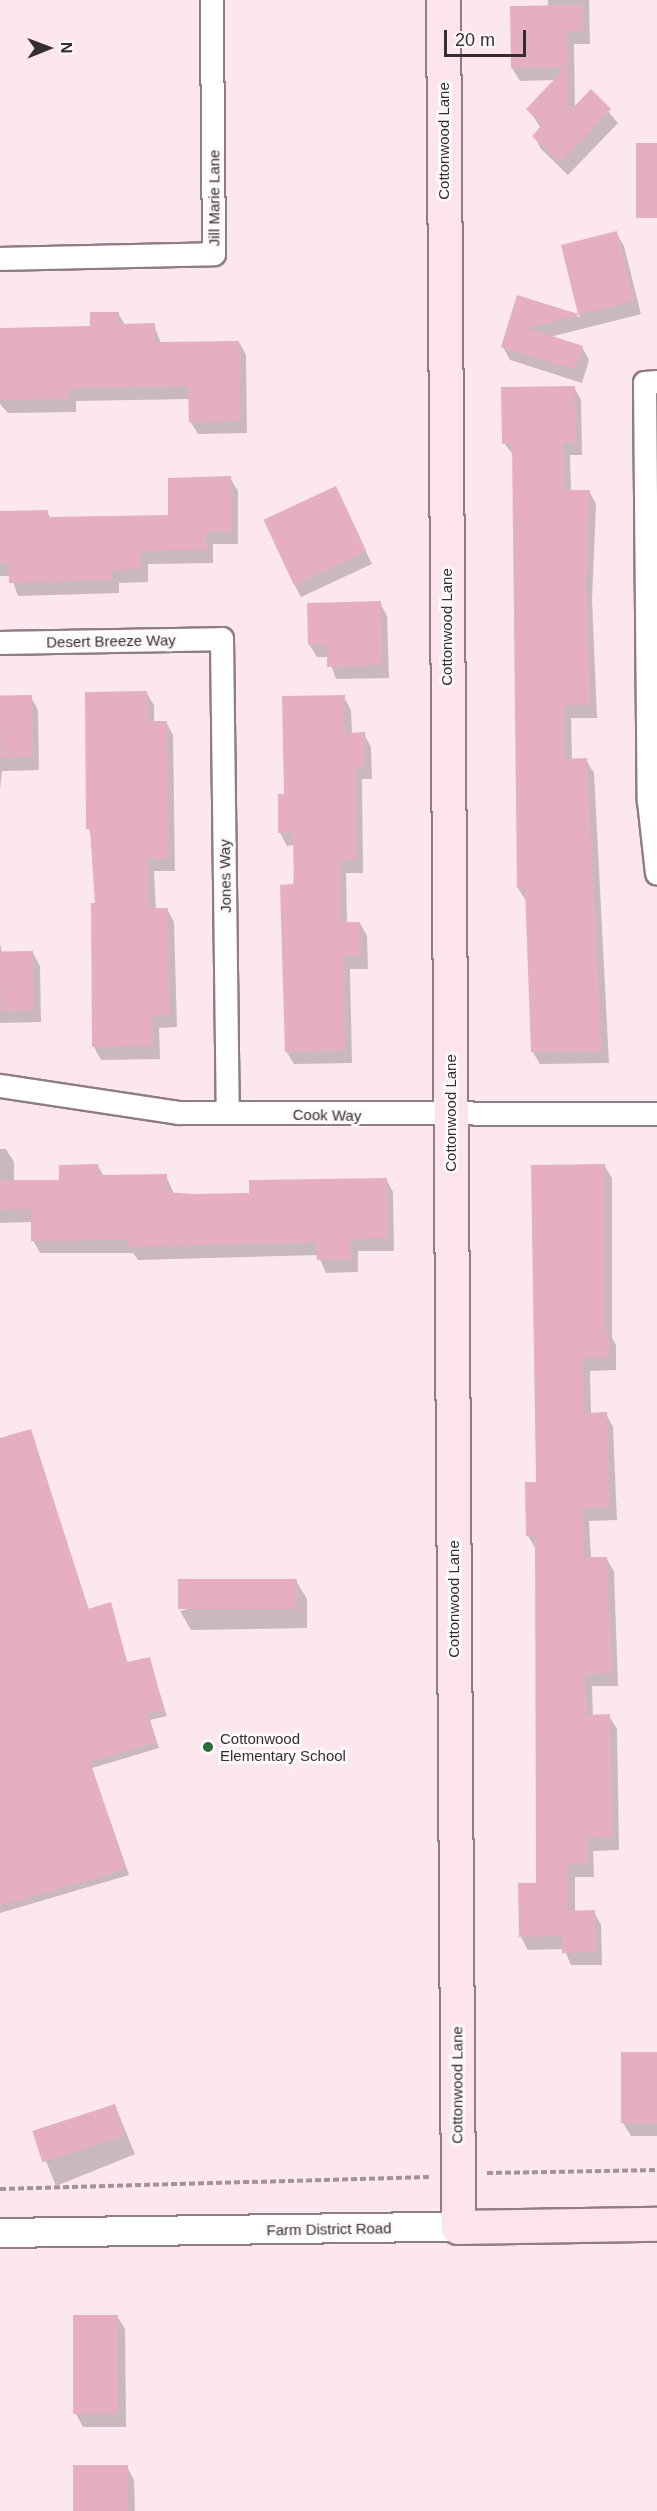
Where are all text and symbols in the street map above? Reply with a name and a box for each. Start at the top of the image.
north arrow [18,18,78,78]
scale bar [447,18,530,56]
text: 20 m [455,30,495,50]
text: N [58,42,75,54]
street label: Cottonwood Lane [435,82,453,200]
street label: Jill Marie Lane [205,150,223,246]
street label: Cottonwood Lane [438,568,456,686]
street label: Desert Breeze Way [46,631,176,651]
street label: Jones Way [215,839,235,913]
street label: Cottonwood Lane [442,1054,460,1172]
street label: Cook Way [293,1105,361,1125]
street label: Cottonwood Lane [445,1540,463,1658]
place label: Cottonwood Elementary School [220,1729,346,1764]
marker: Cottonwood Elementary School [201,1740,215,1754]
street label: Cottonwood Lane [448,2026,466,2144]
street label: Farm District Road [266,2219,392,2239]

